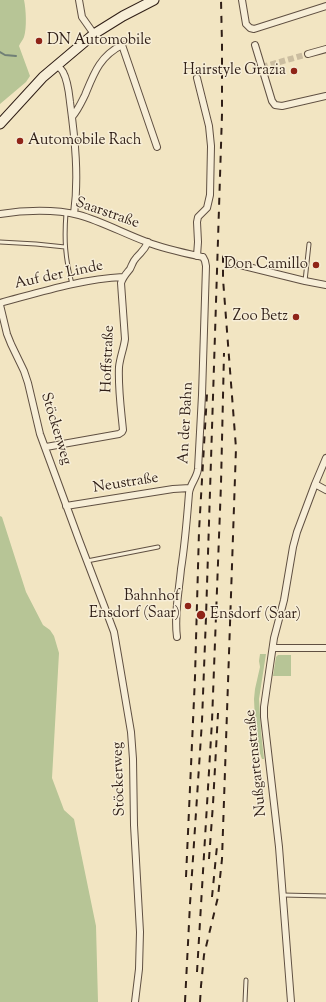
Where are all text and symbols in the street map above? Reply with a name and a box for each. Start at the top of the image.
place label: DN Automobile [47,32,151,50]
marker: DN Automobile [34,36,44,46]
place label: Hairstyle Grazia [183,62,286,80]
marker: Hairstyle Grazia [289,66,299,76]
place label: Automobile Rach [28,132,142,150]
marker: Automobile Rach [15,136,25,146]
street label: Saarstraße [73,195,141,233]
place label: Don Camillo [224,256,308,274]
street label: Auf der Linde [13,258,105,294]
marker: Don Camillo [311,260,321,270]
place label: Zoo Betz [233,308,288,326]
marker: Zoo Betz [291,312,301,322]
street label: Hoffstraße [99,325,119,393]
street label: An der Bahn [176,381,198,465]
street label: Stöckerweg [35,391,75,467]
street label: Neustraße [92,470,160,498]
place label: Bahnhof Ensdorf (Saar) [89,588,180,623]
marker: Bahnhof Ensdorf (Saar) [183,601,193,611]
place label: Ensdorf (Saar) [210,606,301,624]
marker: Ensdorf (Saar) [195,609,207,621]
street label: Nußgartenstraße [242,709,272,817]
street label: Stöckerweg [110,741,130,817]

